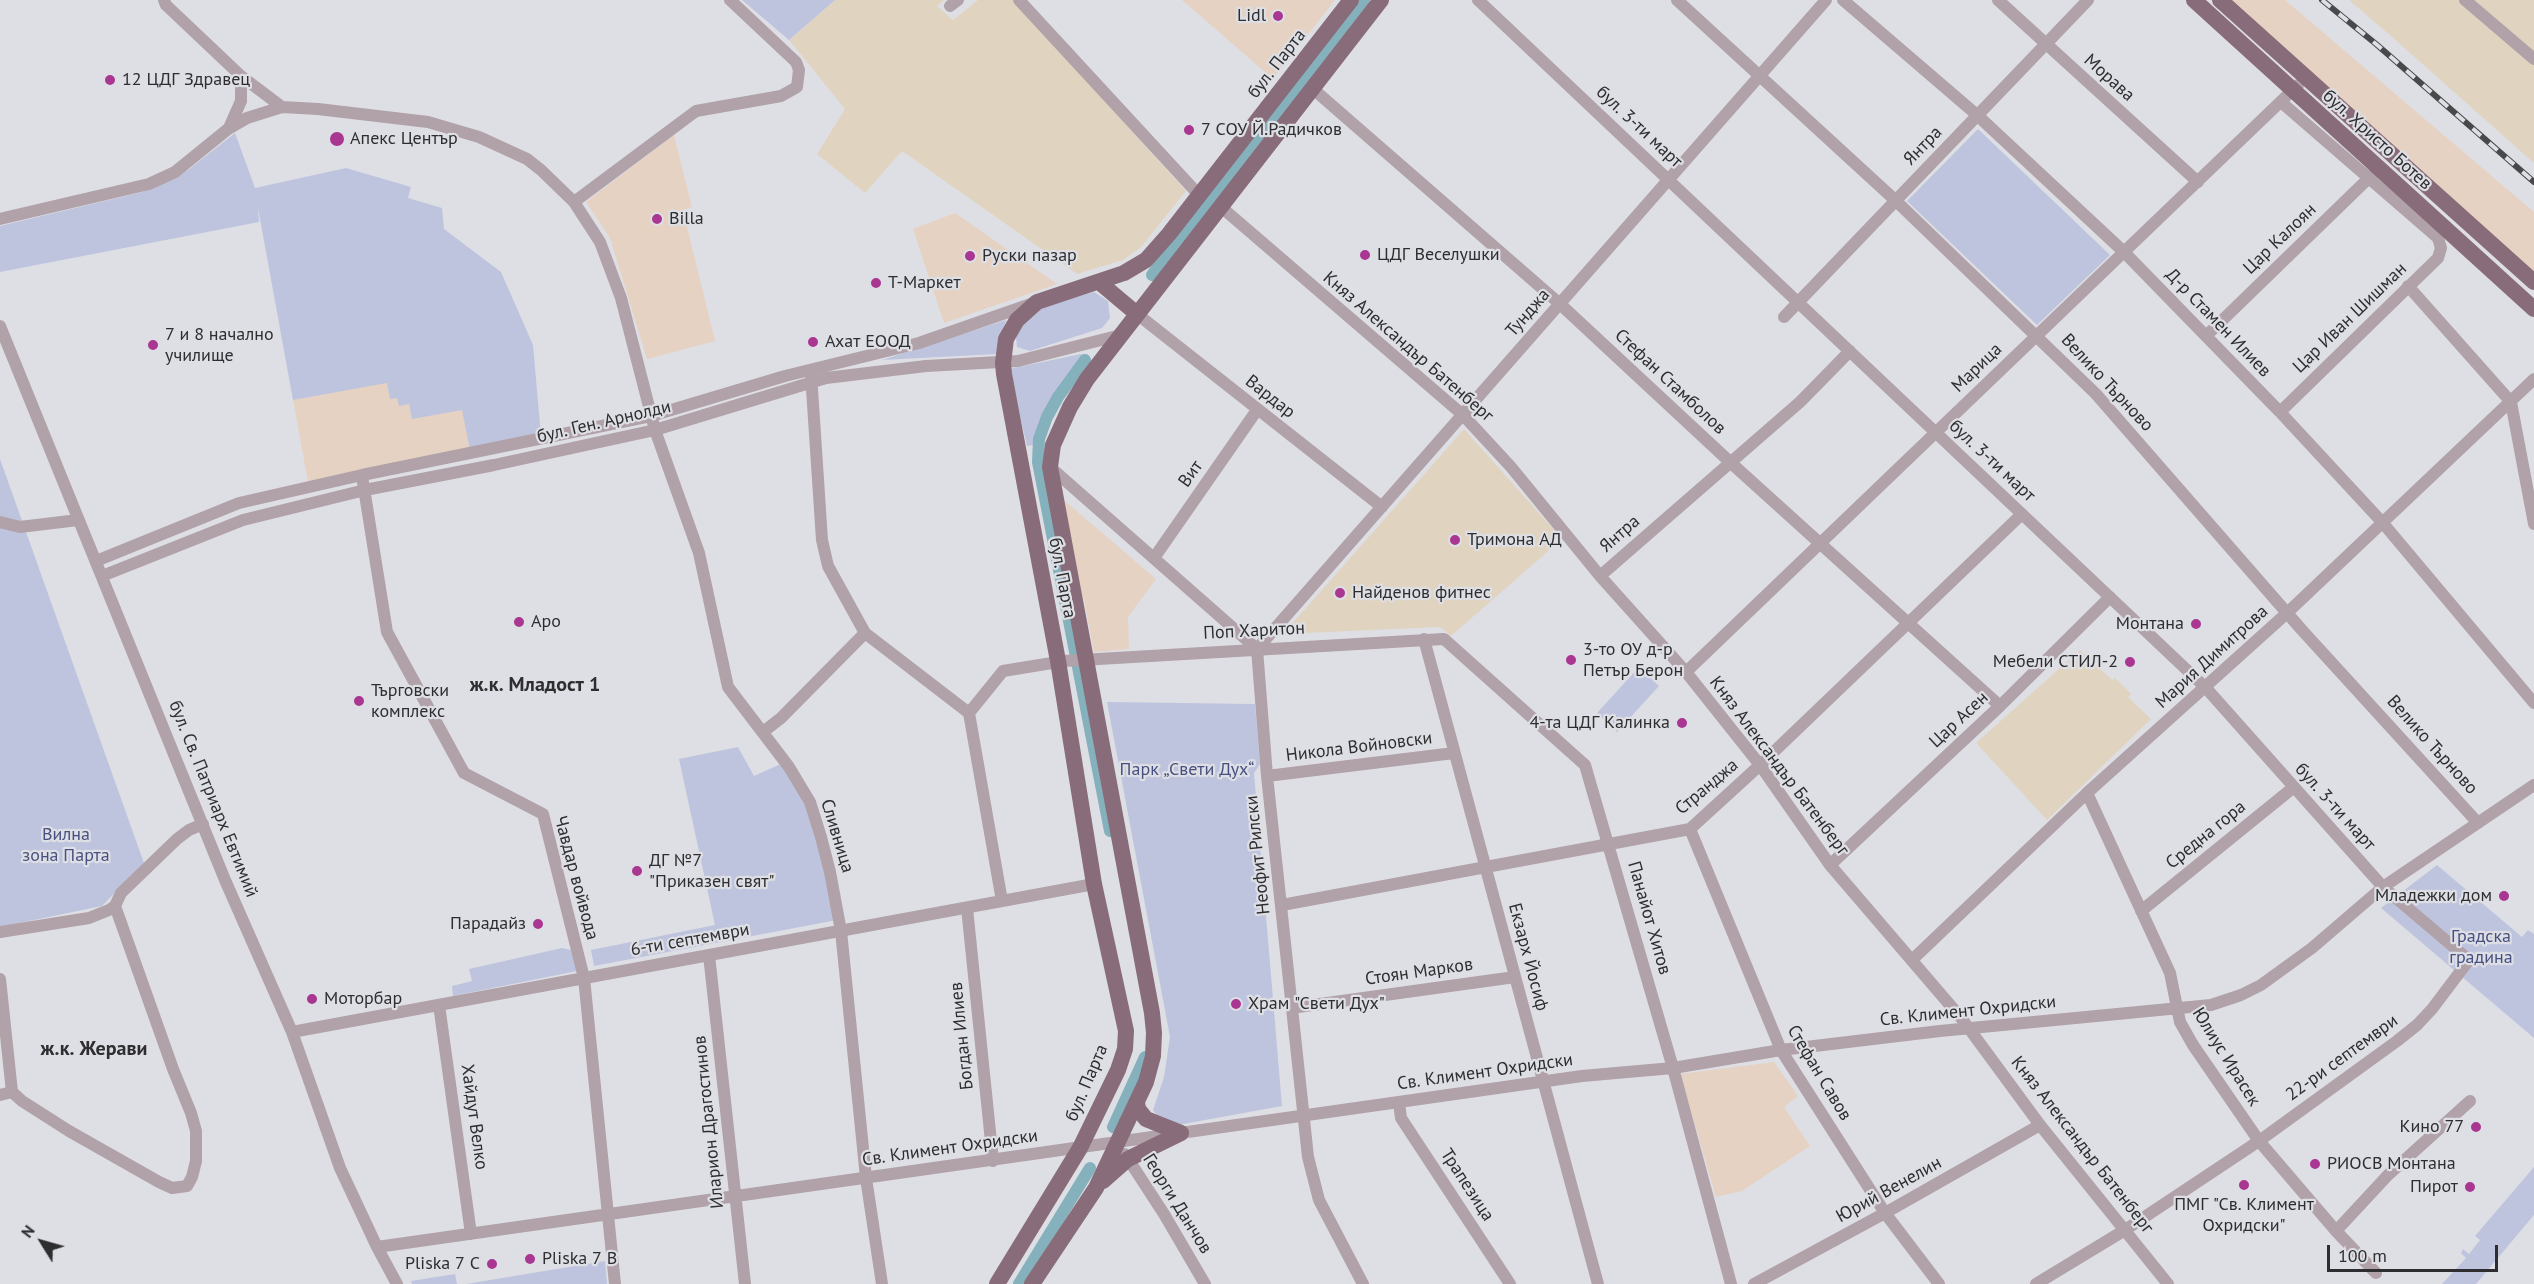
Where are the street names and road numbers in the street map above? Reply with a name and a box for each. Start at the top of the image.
street label: бул. Парта [1243,25,1311,103]
street label: Морава [2079,50,2139,106]
street label: бул. 3-ти март [1591,82,1687,172]
street label: бул. Христо Ботев [2318,85,2436,195]
street label: Янтра [1899,122,1947,170]
street label: Цар Калоян [2239,199,2321,279]
street label: Цар Иван Шишман [2289,258,2411,378]
street label: Д-р Стамен Илиев [2161,264,2275,382]
street label: Княз Александър Батенберг [1318,267,1498,427]
street label: Тунджа [1501,285,1555,341]
street label: Стефан Стамболов [1610,325,1730,439]
street label: Велико Търново [2056,330,2158,436]
street label: Марица [1947,339,2007,397]
street label: Вардар [1241,371,1299,423]
street label: бул. Ген. Арнолди [535,396,673,448]
street label: бул. 3-ти март [1944,416,2040,506]
street label: Вит [1174,457,1208,491]
street label: Янтра [1596,511,1644,557]
street label: бул. Парта [1044,536,1080,620]
street label: Мария Димитрова [2151,601,2273,713]
street label: Поп Харитон [1203,618,1305,644]
street label: Княз Александър Батенберг [1705,672,1853,860]
street label: Цар Асен [1925,687,1993,753]
street label: Велико Търново [2382,691,2482,799]
street label: бул. Св. Патриарх Евтимий [164,698,262,900]
street label: Никола Войновски [1284,727,1434,767]
street label: Странджа [1671,755,1743,819]
street label: бул. 3-ти март [2290,759,2380,855]
street label: Неофит Рилски [1241,794,1275,916]
street label: Средна гора [2162,796,2250,874]
street label: Сливница [816,797,858,875]
street label: Чавдар войвода [549,814,603,942]
street label: Панайот Хитов [1622,859,1676,977]
street label: Екзарх Йосиф [1503,901,1553,1013]
street label: 6-ти септември [629,919,751,961]
street label: Стоян Марков [1364,954,1474,990]
street label: Богдан Илиев [946,981,978,1091]
street label: Св. Климент Охридски [1879,991,2057,1031]
street label: Юлиус Ирасек [2187,1004,2265,1110]
street label: 22-ри септември [2282,1010,2402,1106]
street label: Стефан Савов [1782,1021,1856,1125]
street label: Иларион Драгостинов [689,1034,729,1210]
street label: бул. Парта [1061,1041,1113,1125]
street label: Св. Климент Охридски [1396,1049,1574,1095]
street label: Княз Александър Батенберг [2006,1052,2158,1238]
street label: Хайдут Велко [456,1063,492,1171]
street label: Св. Климент Охридски [861,1125,1039,1171]
street label: Трапезица [1436,1145,1498,1225]
street label: Георги Данчов [1138,1150,1216,1258]
street label: Юрий Венелин [1833,1152,1945,1228]

